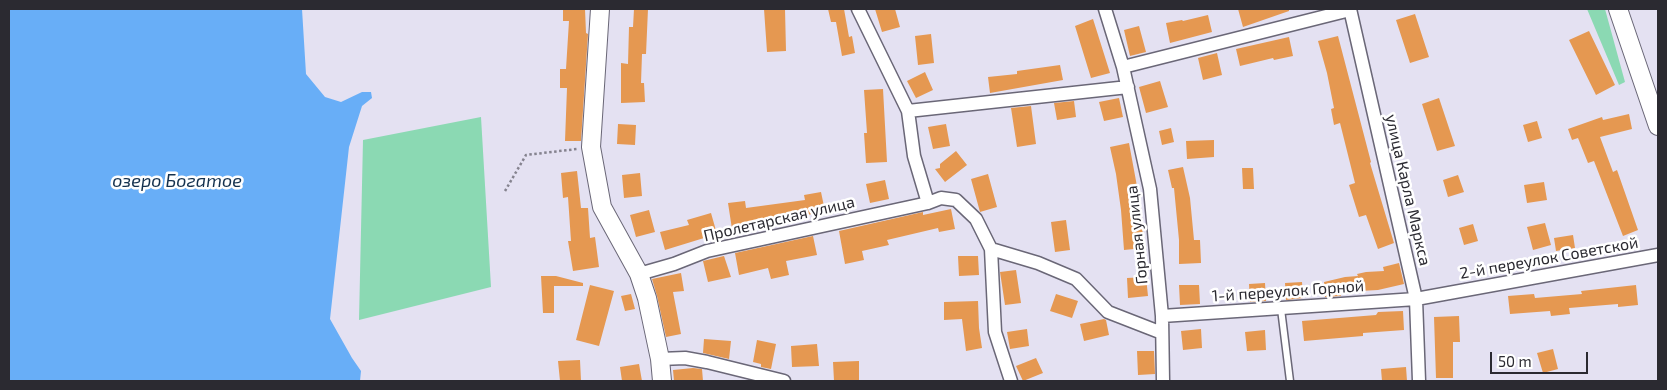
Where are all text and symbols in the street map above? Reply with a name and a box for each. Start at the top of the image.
street label: улица Карла Маркса [1381,112,1435,268]
water label: озеро Богатое [112,170,242,192]
street label: Горная улица [1122,185,1152,285]
street label: Пролетарская улица [702,192,856,246]
street label: 2-й переулок Советской [1458,233,1640,283]
street label: 1-й переулок Горной [1211,276,1365,306]
scale bar [1492,342,1590,374]
text: 50 m [1498,352,1532,370]

